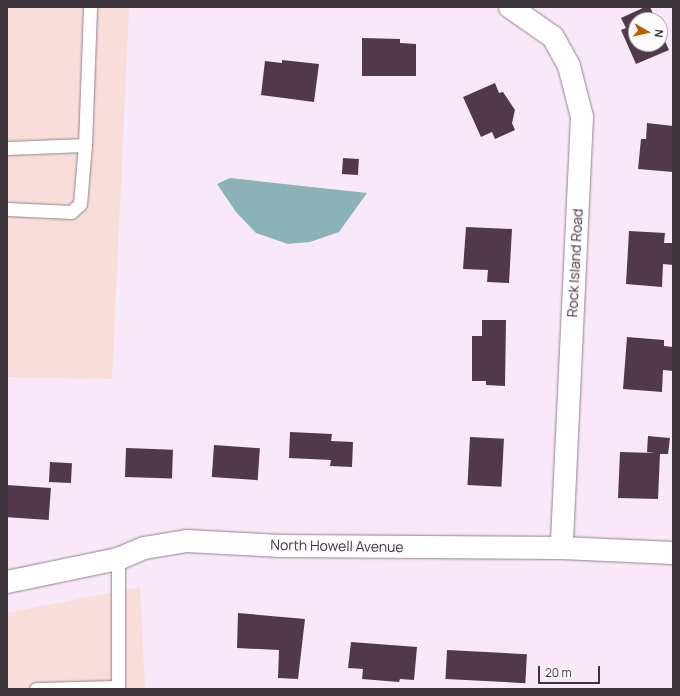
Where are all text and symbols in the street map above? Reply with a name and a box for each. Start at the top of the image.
north arrow [628,12,668,52]
text: N [651,29,667,39]
street label: Rock Island Road [564,208,586,318]
street label: North Howell Avenue [270,536,404,556]
scale bar [540,658,602,684]
text: 20 m [545,664,572,681]

